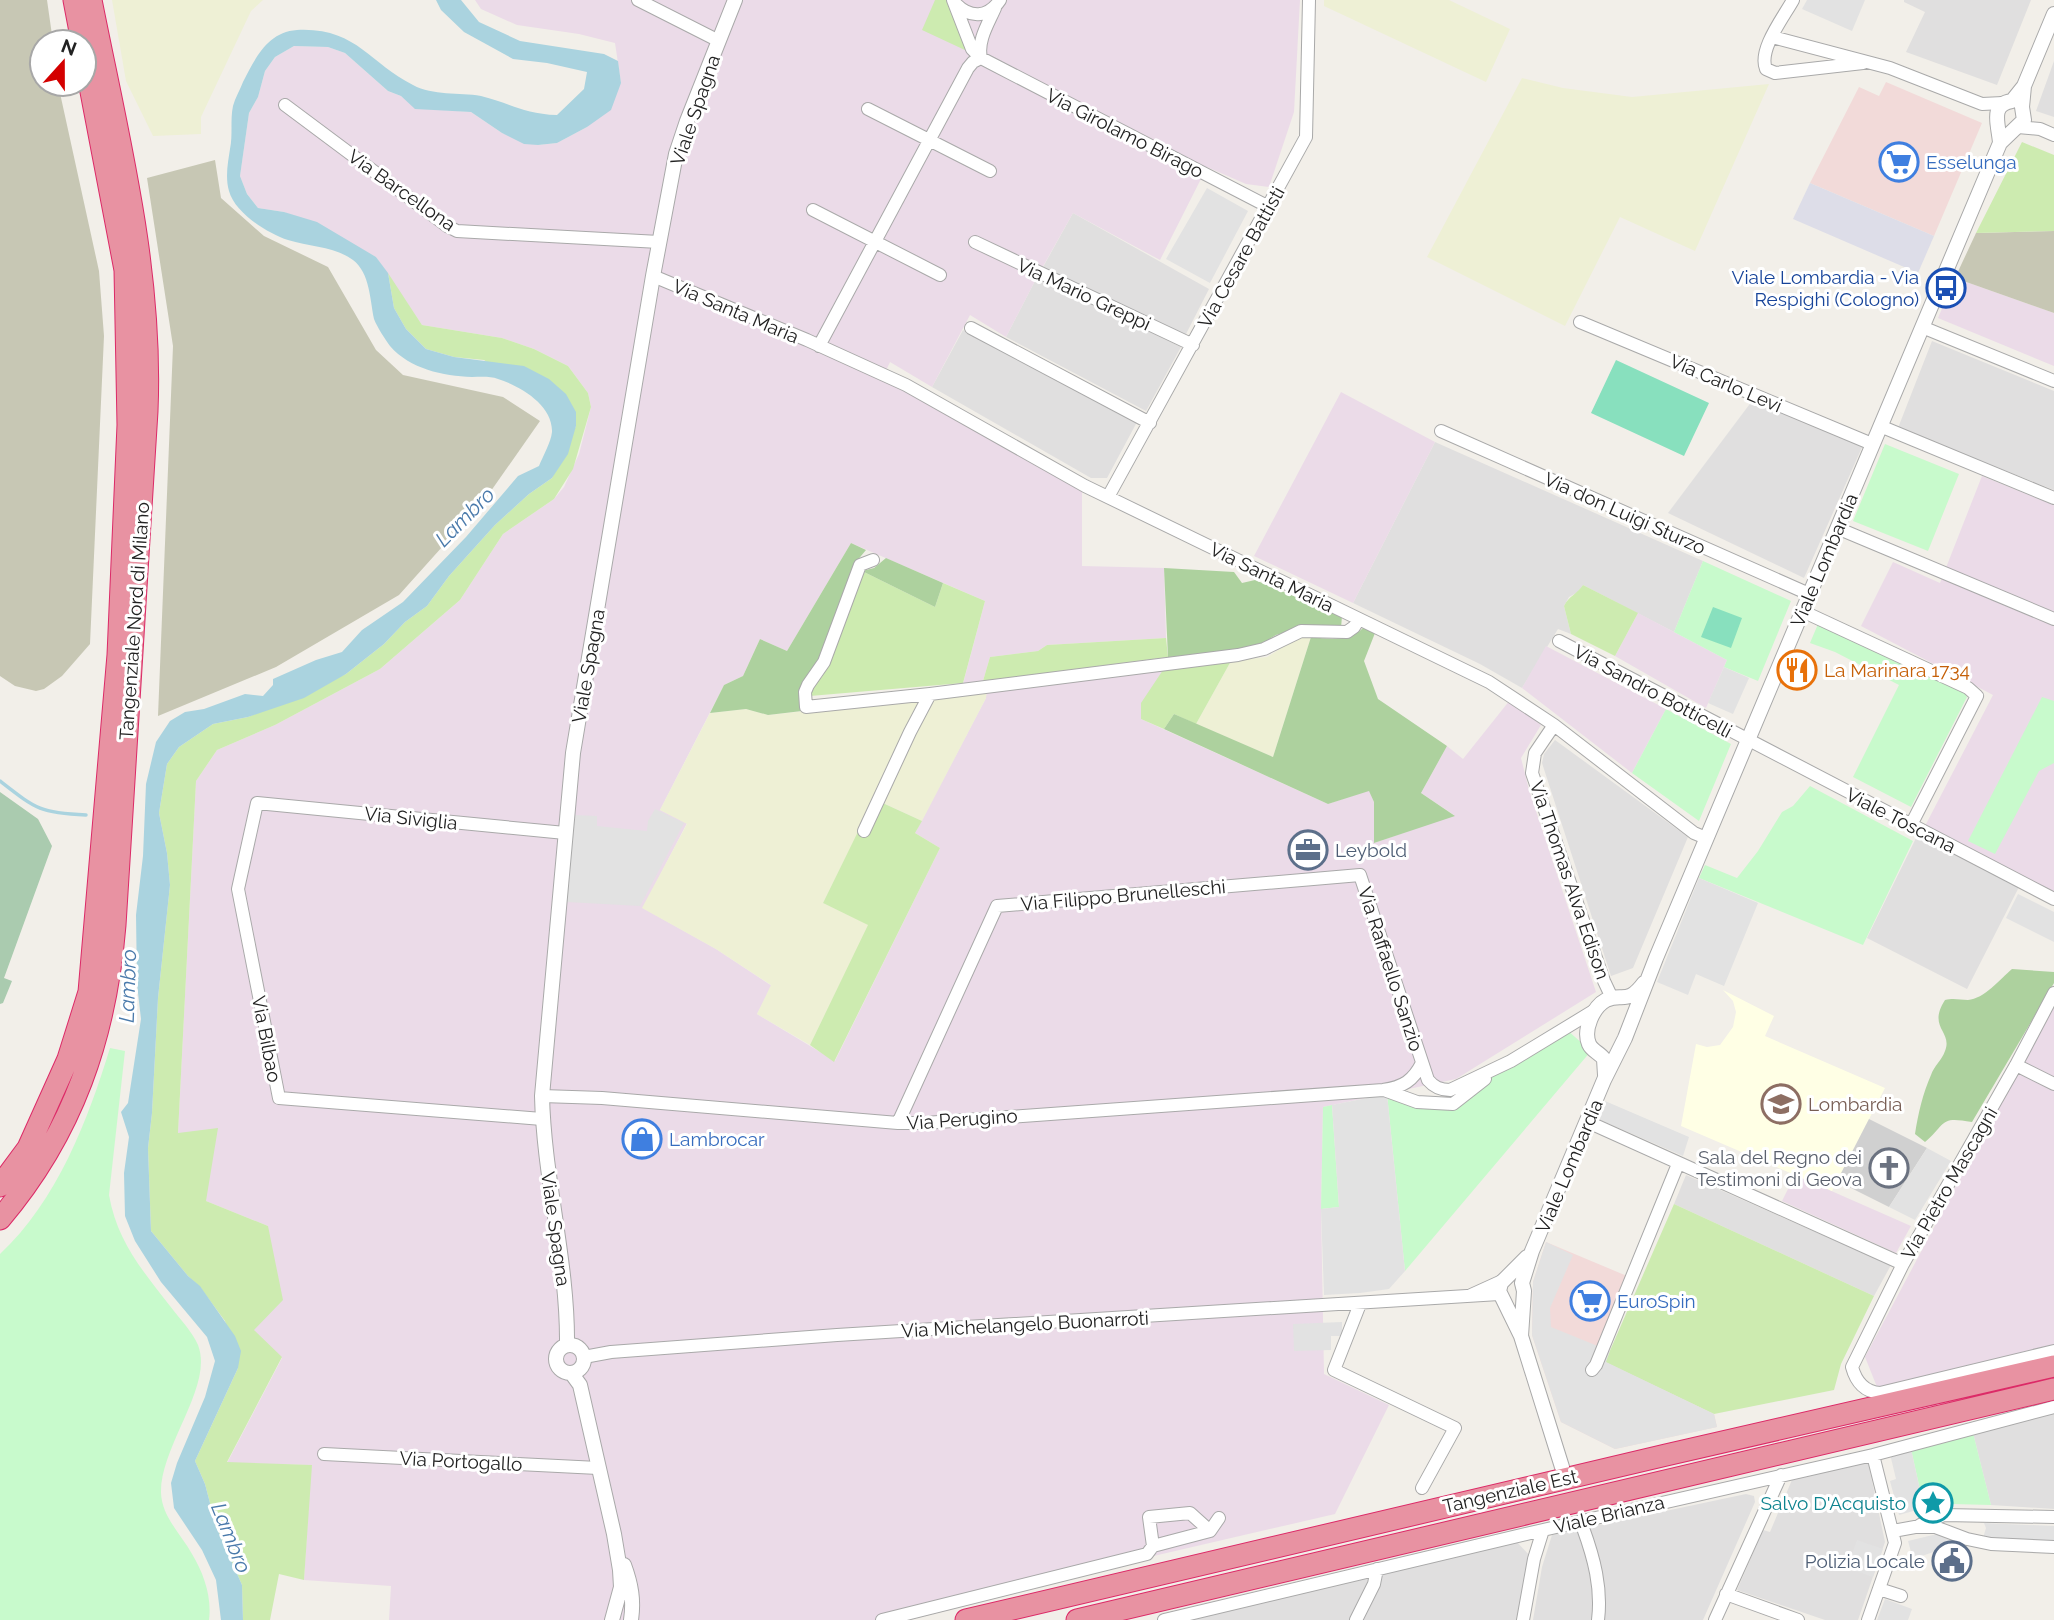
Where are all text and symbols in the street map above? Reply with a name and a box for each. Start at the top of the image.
north arrow [28,28,98,98]
text: N [58,34,80,60]
street label: Viale Spagna [666,52,724,168]
street label: Via Girolamo Birago [1043,84,1207,182]
supermarket icon: Esselunga [1878,141,1920,183]
street label: Via Barcellona [344,145,460,235]
place label: Esselunga [1926,151,2017,173]
street label: Via Cesare Battisti [1193,183,1289,331]
street label: Via Mario Greppi [1014,253,1154,335]
place label: Viale Lombardia - Via Respighi (Cologno) [1732,266,1919,310]
bus stop icon: Viale Lombardia - Via Respighi (Cologno) [1925,267,1967,309]
street label: Via Santa Maria [670,275,802,347]
street label: Via Carlo Levi [1667,349,1785,417]
street label: Via don Luigi Sturzo [1541,467,1709,559]
water label: Lambro [430,482,499,551]
street label: Viale Lombardia [1786,490,1862,630]
street label: Tangenziale Nord di Milano [115,501,153,741]
street label: Via Santa Maria [1207,538,1337,616]
street label: Viale Spagna [567,607,609,725]
street label: Via Sandro Botticelli [1570,640,1736,742]
restaurant icon: La Marinara 1734 [1776,649,1818,691]
place label: La Marinara 1734 [1824,659,1970,681]
street label: Via Thomas Alva Edison [1526,778,1614,982]
street label: Viale Toscana [1842,783,1960,857]
street label: Via Siviglia [363,802,459,834]
office icon: Leybold [1287,829,1329,871]
place label: Leybold [1335,839,1407,861]
street label: Via Filippo Brunelleschi [1020,875,1226,915]
street label: Via Raffaello Sanzio [1354,884,1428,1054]
water label: Lambro [114,949,141,1023]
street label: Via Bilbao [248,994,286,1084]
school or university icon: Lombardia [1760,1083,1802,1125]
place label: Lombardia [1808,1093,1902,1115]
street label: Viale Lombardia [1531,1096,1607,1236]
street label: Via Pietro Mascagni [1896,1103,2002,1263]
street label: Via Perugino [906,1104,1018,1134]
shop icon: Lambrocar [621,1118,663,1160]
place label: Lambrocar [669,1128,765,1150]
place label: Sala del Regno dei Testimoni di Geova [1696,1146,1862,1190]
church icon: Sala del Regno dei Testimoni di Geova [1868,1147,1910,1189]
street label: Viale Spagna [537,1170,575,1288]
supermarket icon: EuroSpin [1569,1280,1611,1322]
place label: EuroSpin [1617,1290,1696,1312]
street label: Via Michelangelo Buonarroti [901,1307,1149,1341]
street label: Via Portogallo [399,1447,523,1475]
street label: Tangenziale Est [1441,1465,1580,1517]
place icon: Salvo D'Acquisto [1912,1482,1954,1524]
street label: Viale Brianza [1551,1491,1667,1537]
place label: Salvo D'Acquisto [1761,1492,1906,1514]
water label: Lambro [206,1499,257,1577]
public building icon: Polizia Locale [1931,1540,1973,1582]
place label: Polizia Locale [1805,1550,1925,1572]

